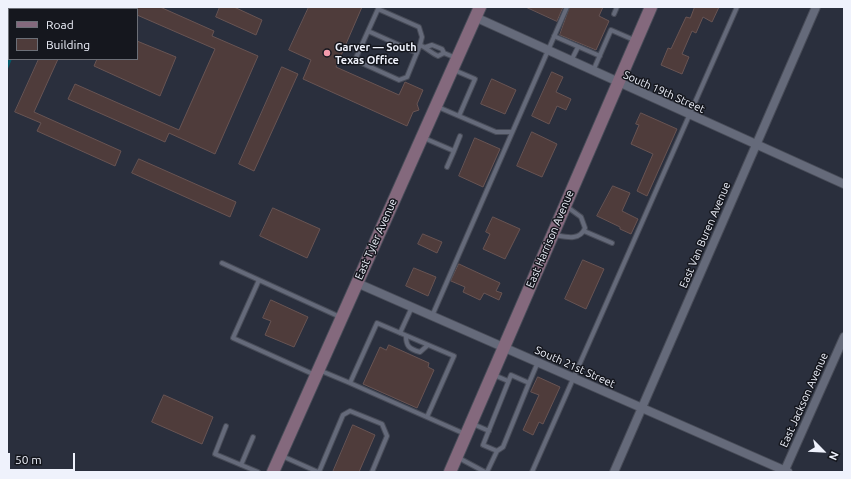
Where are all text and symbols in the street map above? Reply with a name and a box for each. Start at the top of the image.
legend [8,8,138,60]
text: Road [46,18,74,31]
text: Building [46,38,90,51]
place label: Garver — South Texas Office [335,40,417,66]
marker: Garver — South Texas Office [322,48,332,58]
street label: South 19th Street [621,68,707,116]
street label: East Van Buren Avenue [677,180,733,290]
street label: East Harrison Avenue [523,188,577,290]
street label: East Tyler Avenue [352,196,400,282]
street label: South 21st Street [533,343,617,391]
street label: East Jackson Avenue [777,351,831,449]
north arrow [803,431,843,471]
scale bar [10,445,77,471]
text: N [827,450,841,462]
text: 50 m [15,453,42,466]

